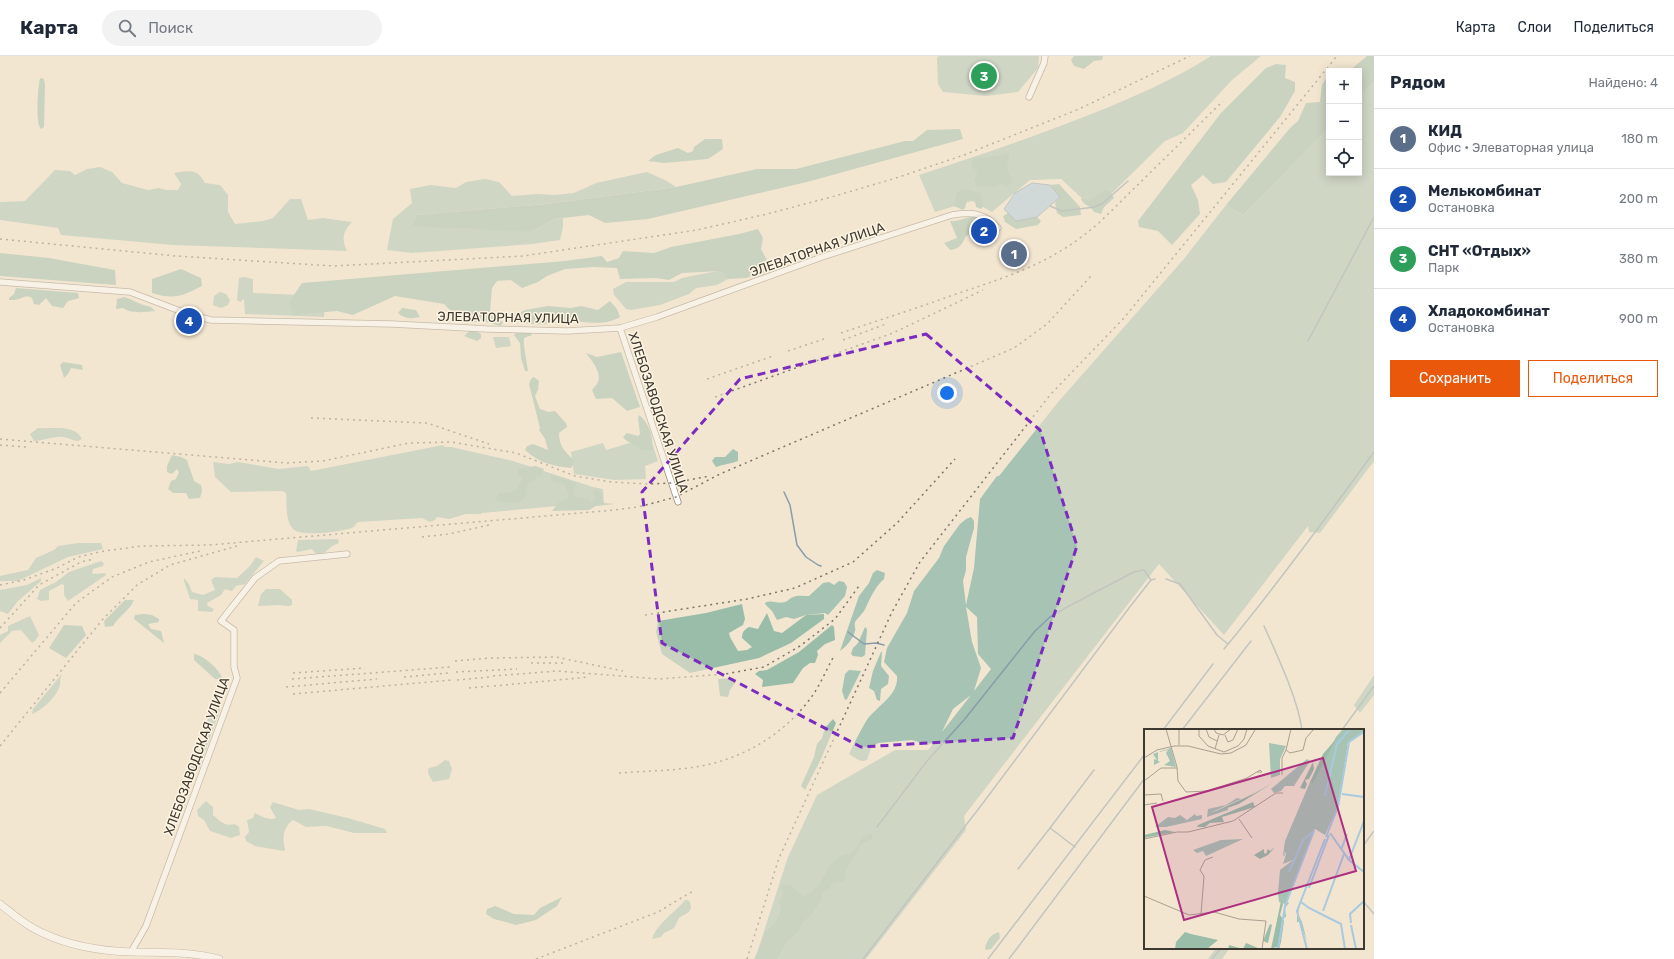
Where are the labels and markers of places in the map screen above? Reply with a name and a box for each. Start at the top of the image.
pin: 3 [971,61,997,91]
pin: 2 [971,216,997,246]
pin: 1 [1001,239,1027,269]
pin: 4 [176,306,202,336]

